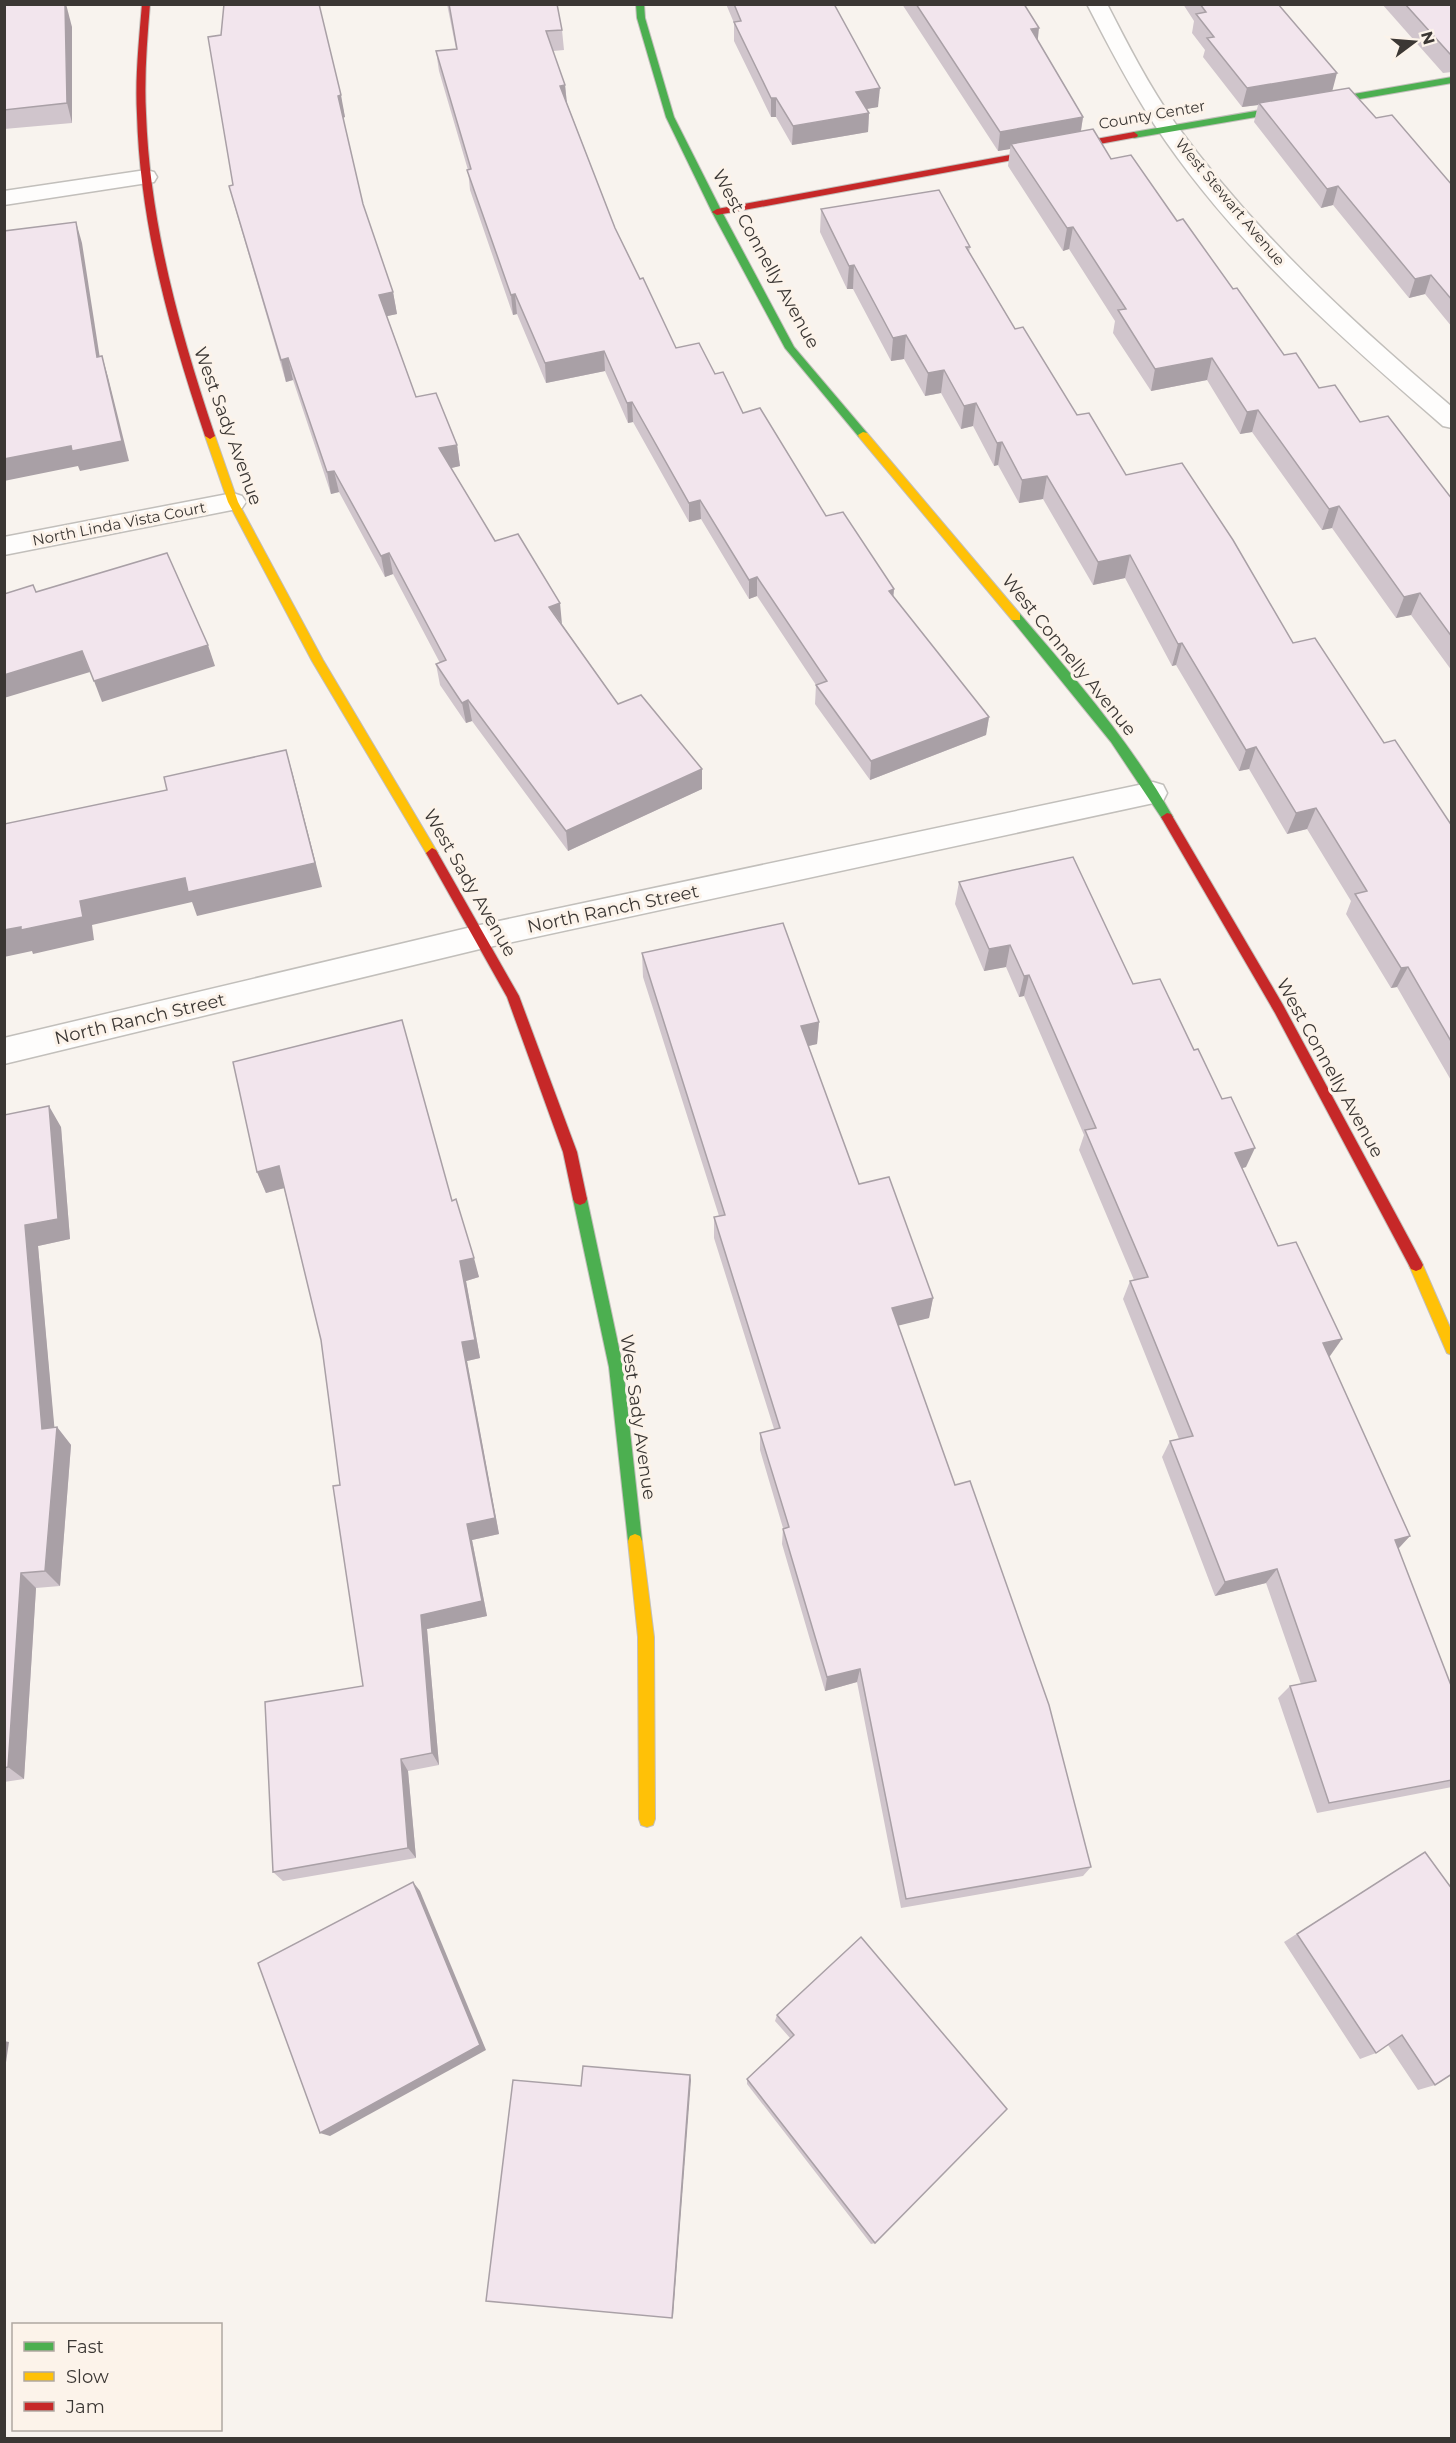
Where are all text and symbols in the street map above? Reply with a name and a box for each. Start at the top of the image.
north arrow [1384,12,1444,72]
text: N [1417,29,1439,47]
street label: County Center [1097,96,1207,133]
street label: West Stewart Avenue [1171,134,1289,269]
street label: West Connelly Avenue [708,166,825,353]
street label: West Sady Avenue [189,344,267,508]
street label: North Linda Vista Court [31,497,207,550]
street label: West Connelly Avenue [997,570,1141,740]
street label: West Sady Avenue [419,805,521,961]
street label: North Ranch Street [525,880,701,938]
street label: West Connelly Avenue [1272,975,1389,1162]
street label: North Ranch Street [52,989,228,1049]
street label: West Sady Avenue [615,1333,661,1501]
legend [12,2323,222,2431]
text: Fast [66,2336,104,2358]
text: Slow [66,2366,109,2388]
text: Jam [65,2396,105,2418]

